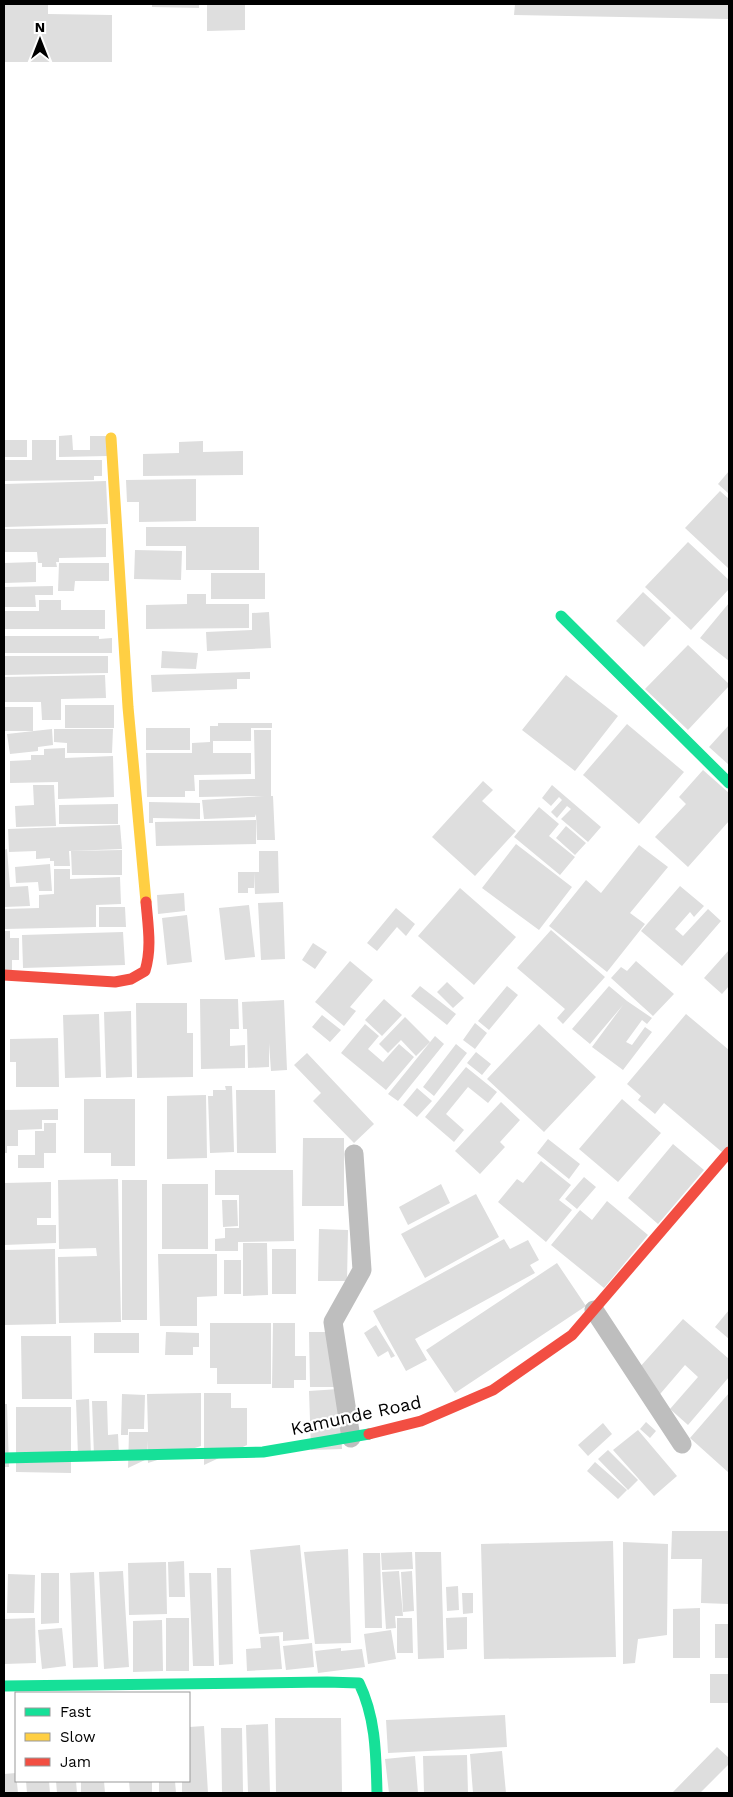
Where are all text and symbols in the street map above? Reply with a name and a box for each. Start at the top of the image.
north arrow [15,15,65,65]
text: N [35,19,45,35]
street label: Kamunde Road [289,1391,423,1439]
legend [15,1692,190,1782]
text: Fast [60,1703,92,1721]
text: Slow [60,1728,96,1746]
text: Jam [60,1753,91,1771]

